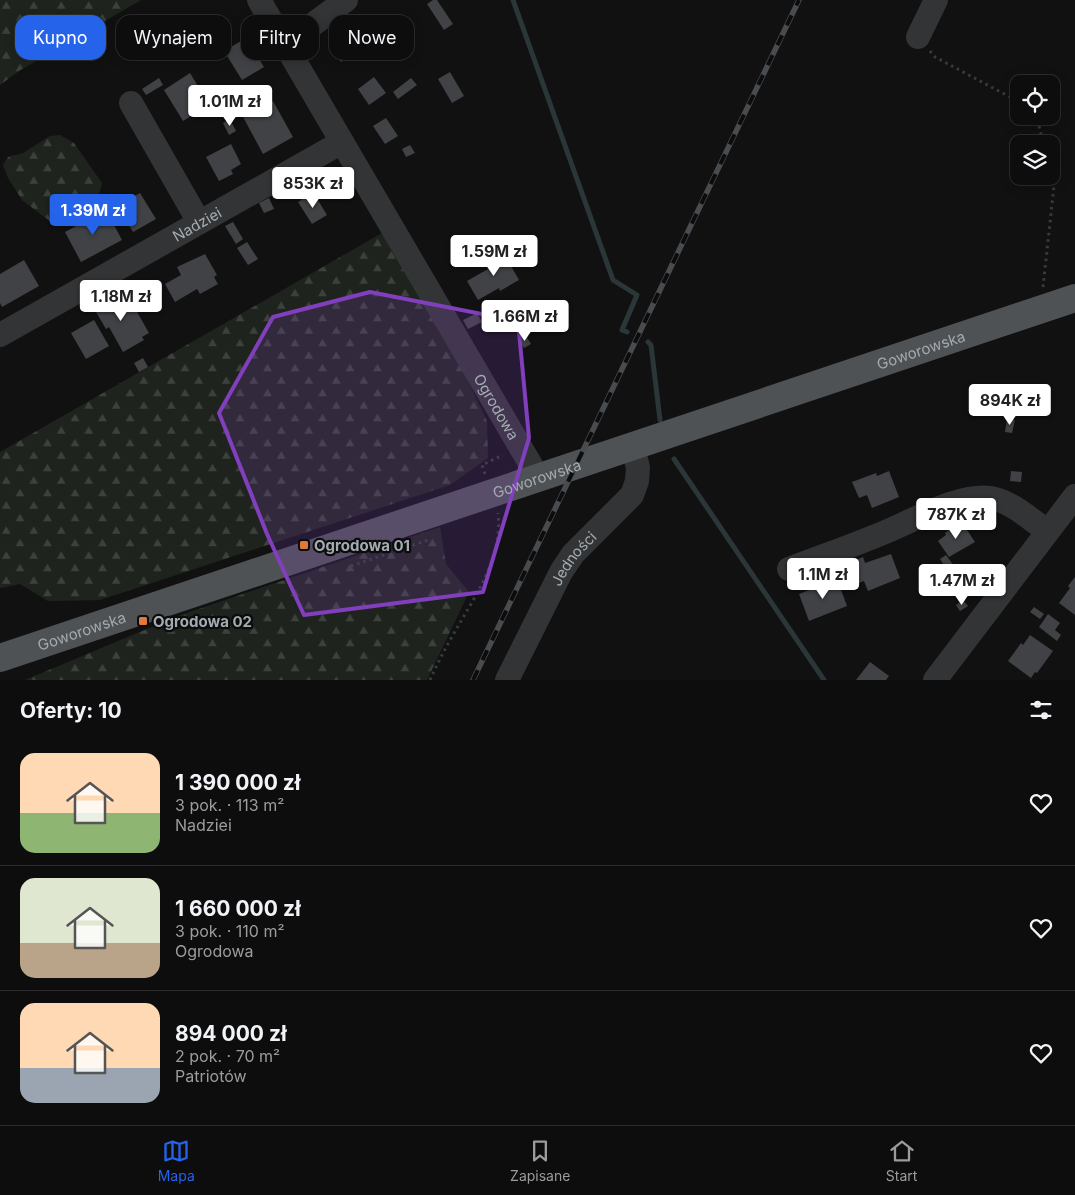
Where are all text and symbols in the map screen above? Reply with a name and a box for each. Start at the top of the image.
chip: Kupno [15,15,106,60]
chip: Wynajem [116,15,231,60]
chip: Filtry [241,15,319,60]
chip: Nowe [329,15,414,60]
map controls [1010,75,1060,185]
button: locate [1010,75,1060,125]
pin: 1.01M zł [178,84,282,127]
text: 1.01M zł [199,91,261,111]
button: layers [1010,135,1060,185]
pin: 853K zł [267,166,359,209]
text: 853K zł [283,173,343,193]
pin: 1.39M zł [41,194,145,236]
text: 1.39M zł [61,200,125,220]
street label: Nadziei [169,203,225,245]
pin: 1.59M zł [442,234,546,277]
text: 1.59M zł [462,241,526,261]
pin: 1.18M zł [69,280,173,322]
text: 1.18M zł [91,286,151,306]
pin: 1.66M zł [473,300,577,342]
text: 1.66M zł [493,306,557,326]
street label: Goworowska [874,326,967,373]
street label: Ogrodowa [470,370,524,443]
pin: 894K zł [964,384,1056,426]
text: 894K zł [980,390,1040,410]
street label: Goworowska [490,455,583,502]
pin: 787K zł [910,498,1002,540]
text: 787K zł [927,504,985,524]
street label: Jedności [546,527,600,589]
place label: Ogrodowa 01 [314,536,410,555]
marker: Ogrodowa 01 [298,539,310,551]
pin: 1.1M zł [777,558,869,600]
text: 1.1M zł [798,564,848,584]
pin: 1.47M zł [910,564,1014,606]
text: 1.47M zł [930,570,994,590]
street label: Goworowska [35,607,128,654]
place label: Ogrodowa 02 [153,612,252,631]
marker: Ogrodowa 02 [137,615,149,627]
icon: filters [1027,696,1055,724]
text: Oferty: 10 [20,698,122,723]
text: 1 390 000 zł [175,770,301,795]
icon: home [60,773,120,833]
icon: heart [1027,789,1055,817]
text: 3 pok. · 113 m² [175,795,284,815]
text: Nadziei [175,815,232,835]
text: 1 660 000 zł [175,896,301,921]
icon: home [60,898,120,958]
icon: heart [1027,914,1055,942]
text: 3 pok. · 110 m² [175,921,284,941]
text: Ogrodowa [175,941,254,961]
text: 894 000 zł [175,1021,287,1046]
icon: home [60,1023,120,1083]
icon: heart [1027,1039,1055,1067]
text: 2 pok. · 70 m² [175,1046,280,1066]
text: Patriotów [175,1066,247,1086]
tab: Mapa [158,1137,195,1184]
tab: Zapisane [510,1137,570,1184]
tab: Start [886,1137,917,1184]

